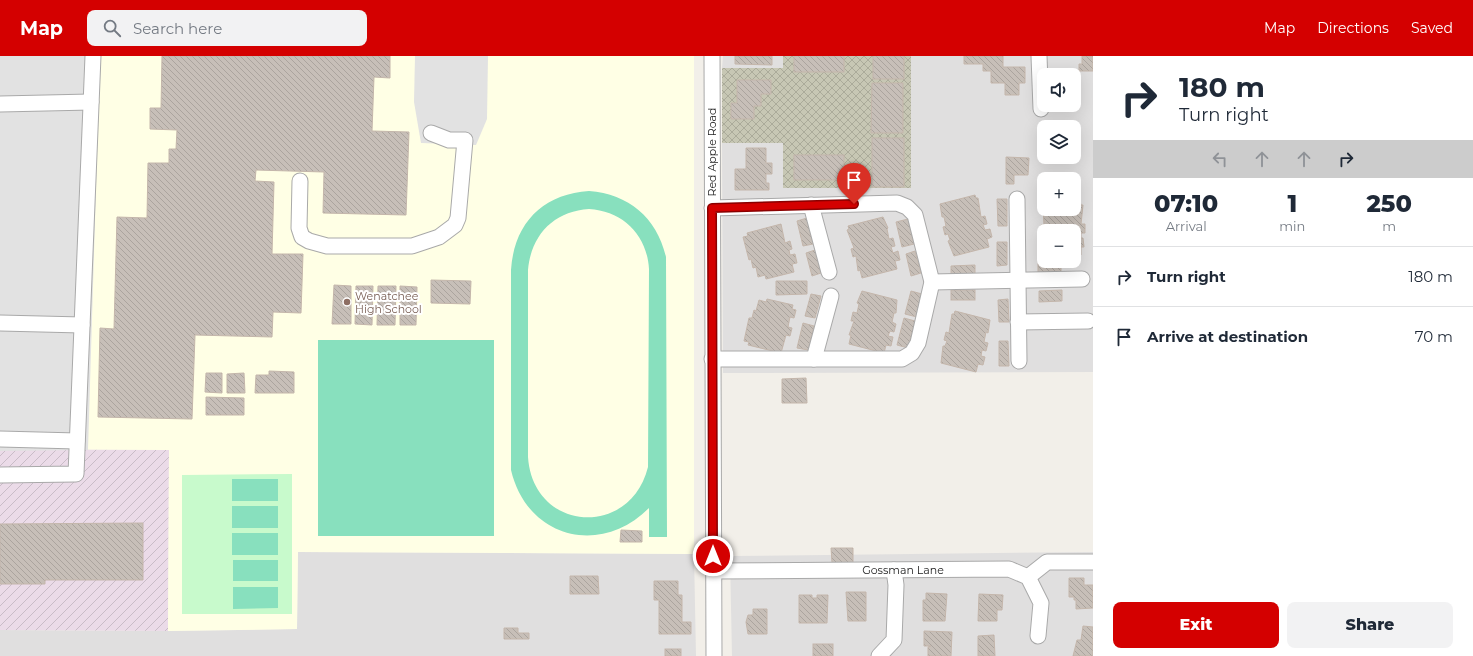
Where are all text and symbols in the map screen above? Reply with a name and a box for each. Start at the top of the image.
search box [87,10,367,46]
text: Map [20,17,63,40]
icon: search [101,17,123,39]
text: Search here [133,19,222,38]
text: Map [1264,19,1295,37]
text: Directions [1317,19,1389,37]
text: Saved [1411,19,1453,37]
map controls [1037,68,1081,268]
button: sound [1037,68,1081,112]
text: 180 m [1179,70,1265,104]
icon: right [1113,72,1165,124]
text: Turn right [1179,104,1269,126]
street label: Red Apple Road [705,108,719,197]
button: layers [1037,120,1081,164]
icon: left [1209,148,1231,170]
icon: ahead [1251,148,1273,170]
icon: ahead [1293,148,1315,170]
icon: right [1335,148,1357,170]
pin [837,163,871,204]
icon: arrive [843,169,865,191]
button: + [1037,172,1081,216]
text: 07:10 [1154,189,1218,218]
text: 1 [1287,189,1297,218]
text: 250 [1366,189,1412,218]
text: Arrival [1166,218,1207,234]
text: min [1279,218,1305,234]
text: m [1382,218,1396,234]
button: − [1037,224,1081,268]
icon: right [1113,266,1135,288]
text: Turn right [1147,267,1226,286]
text: 180 m [1408,267,1453,286]
place label: Wenatchee High School [355,289,422,316]
marker: Wenatchee High School [342,297,352,307]
icon: arrive [1113,326,1135,348]
text: Arrive at destination [1147,327,1308,346]
text: 70 m [1415,327,1453,346]
position arrow [692,535,734,577]
street label: Gossman Lane [862,563,944,577]
button: Exit [1113,602,1279,648]
button: Share [1287,602,1453,648]

